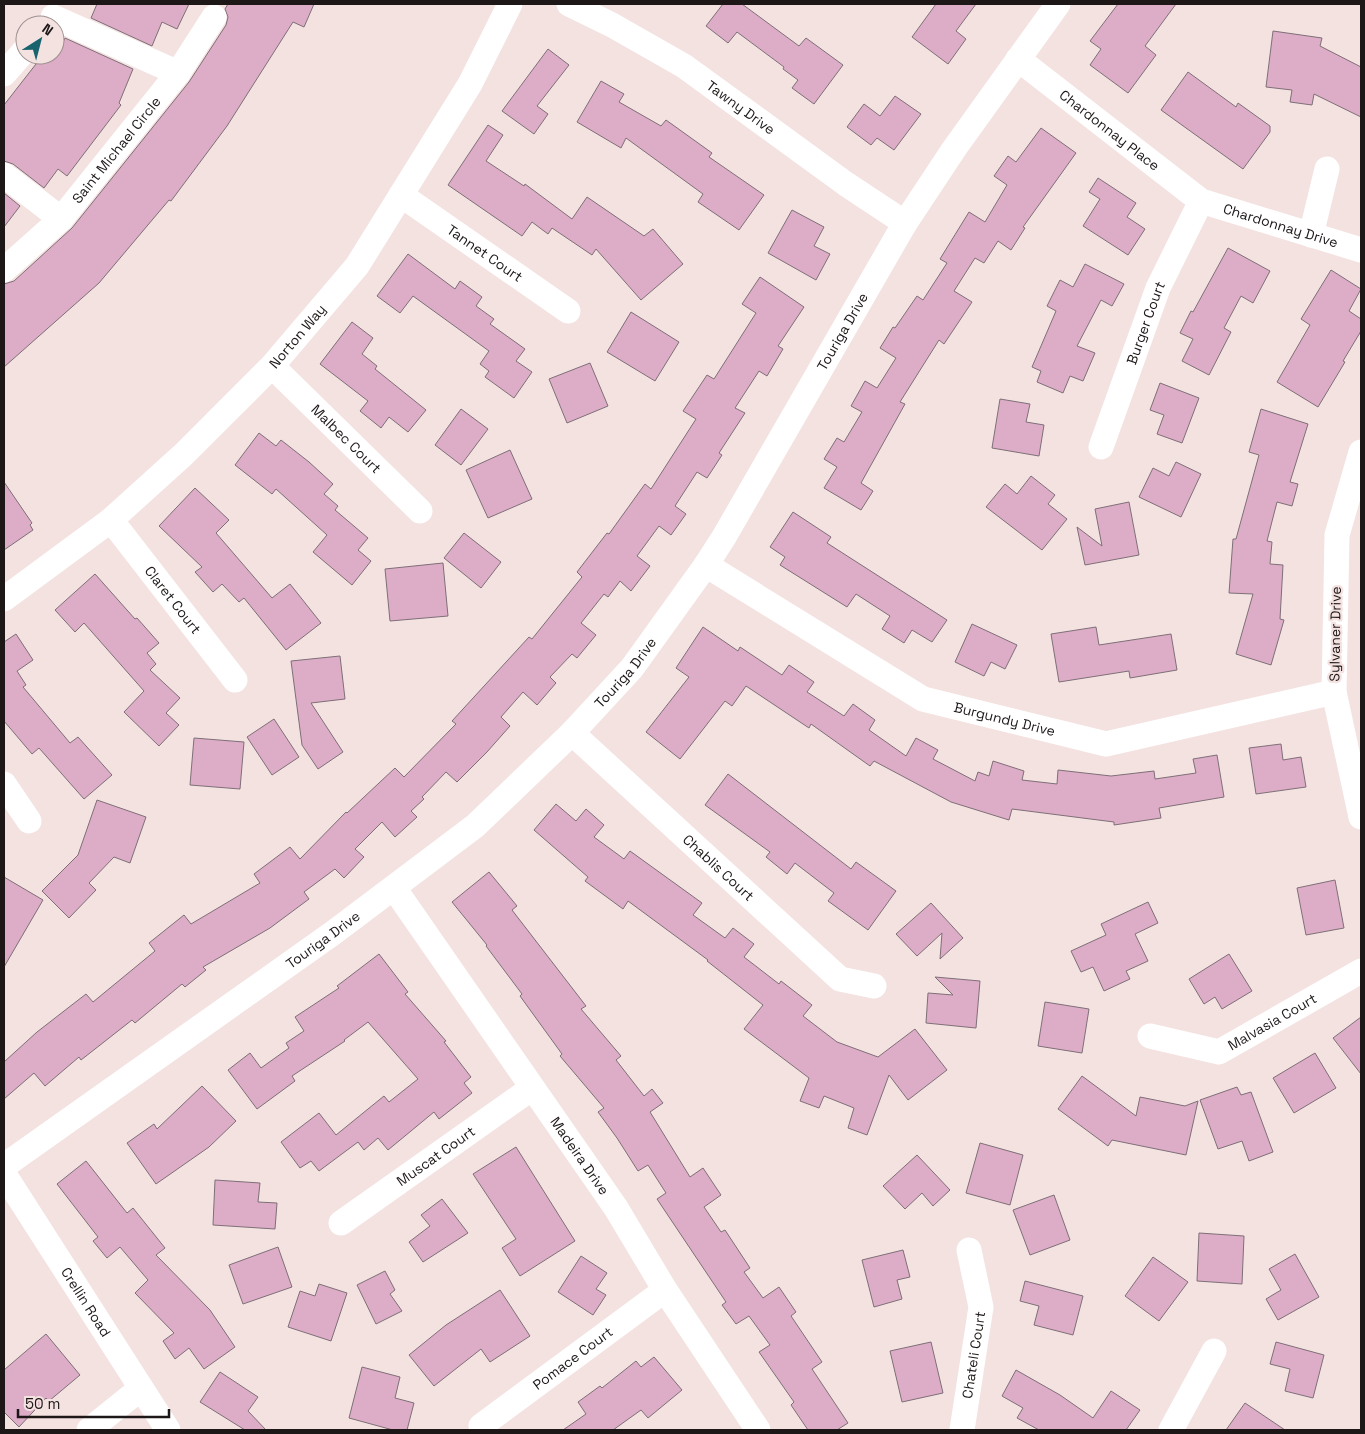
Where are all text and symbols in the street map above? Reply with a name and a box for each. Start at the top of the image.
north arrow [15,15,65,65]
text: N [39,19,57,40]
street label: Tawny Drive [703,76,779,138]
street label: Chardonnay Place [1056,86,1163,175]
street label: Saint Michael Circle [68,93,165,207]
street label: Chardonnay Drive [1221,199,1340,251]
street label: Tannet Court [443,221,526,286]
street label: Burger Court [1122,278,1169,367]
street label: Touriga Drive [813,289,872,374]
street label: Norton Way [265,300,330,372]
street label: Malbec Court [308,401,385,477]
street label: Claret Court [141,562,205,638]
street label: Sylvaner Drive [1325,586,1345,682]
street label: Touriga Drive [591,634,660,712]
street label: Burgundy Drive [952,698,1057,740]
street label: Chablis Court [679,830,758,905]
street label: Touriga Drive [282,907,363,973]
street label: Malvasia Court [1224,989,1320,1054]
street label: Madeira Drive [546,1113,613,1198]
street label: Muscat Court [393,1122,479,1190]
street label: Crellin Road [57,1264,115,1340]
street label: Chateli Court [958,1310,989,1400]
street label: Pomace Court [529,1323,616,1394]
scale bar [18,1386,169,1418]
text: 50 m [25,1394,60,1413]

